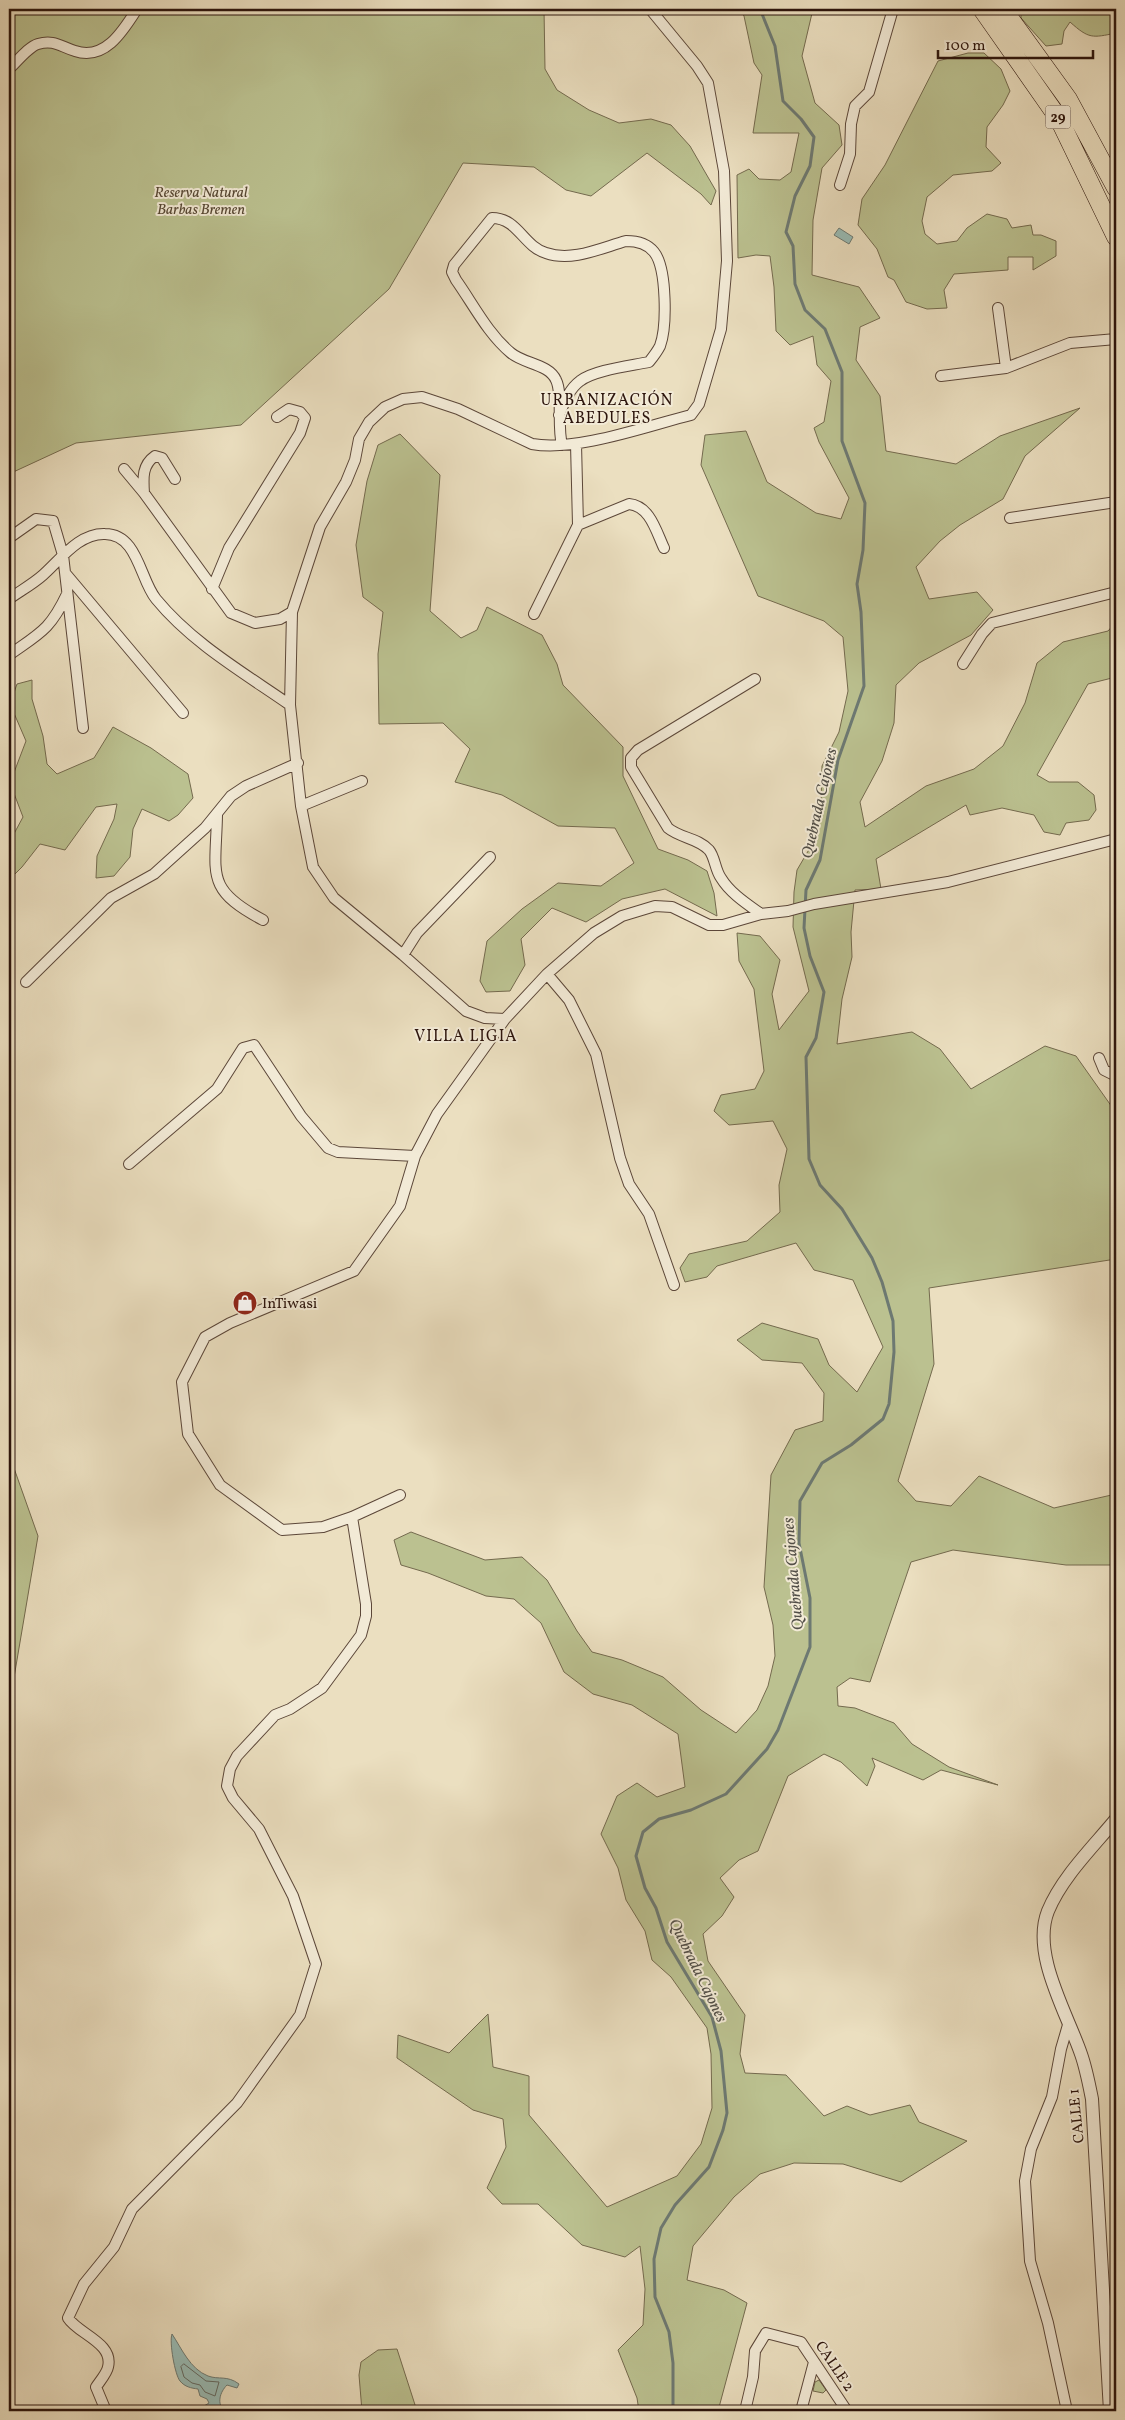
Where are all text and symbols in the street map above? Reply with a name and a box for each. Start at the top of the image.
scale bar [938,28,1092,60]
text: 100 m [945,36,985,57]
road number: 29 [1046,105,1070,128]
park label: Reserva Natural Barbas Bremen [154,183,248,221]
district label: URBANIZACIÓN ABEDULES [541,390,673,430]
water label: Quebrada Cajones [797,746,843,861]
district label: VILLA LIGIA [414,1026,518,1048]
shop icon: InTiwasi [232,1290,258,1316]
place label: InTiwasi [262,1294,317,1315]
water label: Quebrada Cajones [778,1517,810,1631]
water label: Quebrada Cajones [663,1915,732,2027]
street label: CALLE 1 [1064,2088,1091,2144]
street label: CALLE 2 [809,2337,858,2396]

